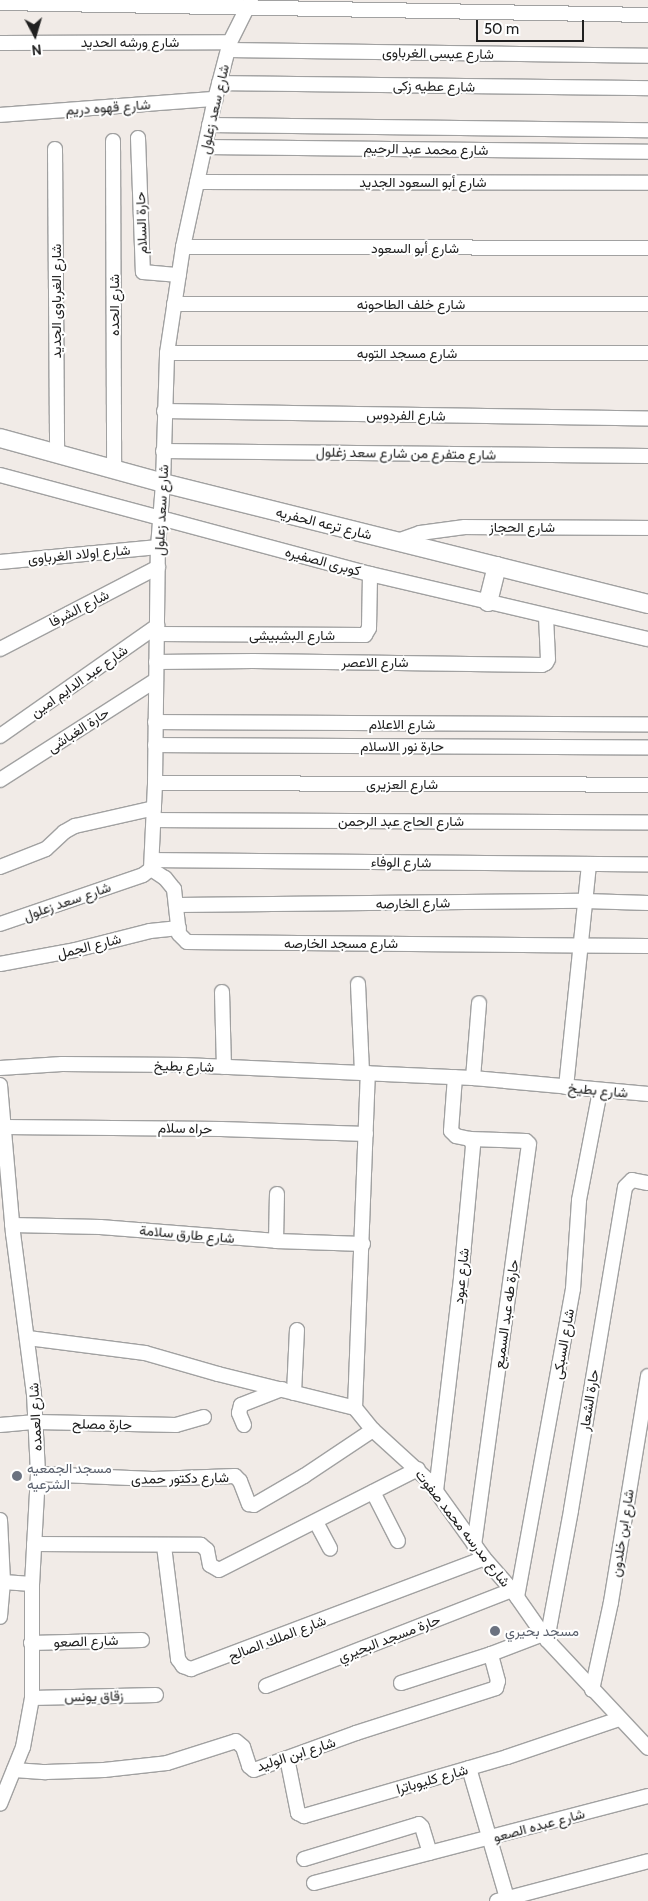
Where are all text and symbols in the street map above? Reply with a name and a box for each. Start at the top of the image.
north arrow [10,10,60,60]
scale bar [478,10,586,42]
text: 50 m [484,20,519,38]
street label: شارع ورشه الحديد [81,34,179,50]
text: N [31,40,42,59]
street label: شارع عيسى الغرباوى [382,44,494,62]
street label: شارع سعد زعلول [196,62,232,156]
street label: شارع عطيه زكى [393,77,475,95]
street label: شارع قهوه دريم [65,96,151,118]
street label: شارع محمد عبد الرحيم [364,140,488,158]
street label: شارع أبو السعود الجديد [359,174,487,190]
street label: حارة السلام [132,192,150,254]
street label: شارع أبو السعود [371,240,459,256]
street label: شارع الغرباوى الجديد [48,244,64,358]
street label: شارع الحده [106,274,122,336]
street label: شارع خلف الطاحونه [357,296,465,312]
street label: شارع مسجد التوبه [357,345,457,361]
street label: شارع الفردوس [366,406,446,424]
street label: شارع متفرع من شارع سعد زغلول [316,443,496,463]
street label: شارع سعد زعلول [150,464,172,556]
street label: شارع ترعه الحفريه [274,503,374,543]
street label: شارع الحجاز [489,519,555,535]
street label: شارع اولاد الغرباوى [27,541,131,567]
street label: كوبرى الصفيره [283,543,363,579]
street label: شارع الشرفا [46,586,112,630]
street label: شارع البشبيشى [249,627,335,643]
street label: شارع عبد الدايم امين [27,641,131,721]
street label: شارع الاعصر [341,654,409,670]
street label: حارة الغباشى [44,704,112,756]
street label: شارع الاعلام [369,716,435,732]
street label: حارة نور الاسلام [360,738,444,754]
street label: شارع العزيرى [366,776,438,792]
street label: شارع الحاج عبد الرحمن [338,813,464,829]
street label: شارع الوفاء [371,853,431,871]
street label: شارع سعد زعلول [21,878,113,924]
street label: شارع الخارصه [376,894,450,912]
street label: شارع الجمل [55,930,123,962]
street label: شارع مسجد الخارصه [284,935,398,951]
street label: شارع بطيخ [154,1057,214,1075]
street label: شارع بطيخ [567,1079,629,1101]
street label: حراه سلام [158,1119,212,1137]
street label: شارع طارق سلامة [139,1221,235,1247]
street label: شارع عبود [450,1247,472,1305]
street label: حارة طه عبد السميع [490,1258,522,1370]
street label: شارع السبكى [549,1307,577,1381]
street label: حارة الشعار [576,1368,602,1432]
street label: شارع العمده [25,1382,45,1452]
street label: حارة مصلح [72,1415,132,1433]
place label: مسجد الجمعيه الشرعيه [27,1460,112,1492]
street label: شارع مدرسه محمد صفوت [412,1466,514,1590]
street label: شارع دكتور حمدى [131,1469,229,1487]
marker: مسجد الجمعيه الشرعيه [11,1470,23,1482]
street label: شارع ابن خلدون [607,1488,637,1578]
street label: حارة مسجد البحيري [335,1611,443,1665]
street label: شارع الملك الصالح [226,1612,328,1664]
place label: مسجد بحيري [505,1623,579,1639]
marker: مسجد بحيري [489,1625,501,1637]
street label: شارع الصعو [53,1631,119,1651]
street label: زقاق يونس [64,1687,124,1705]
street label: شارع ابن الوليد [254,1733,338,1775]
street label: شارع كليوباترا [394,1761,470,1797]
street label: شارع عبده الصعو [491,1805,587,1845]

